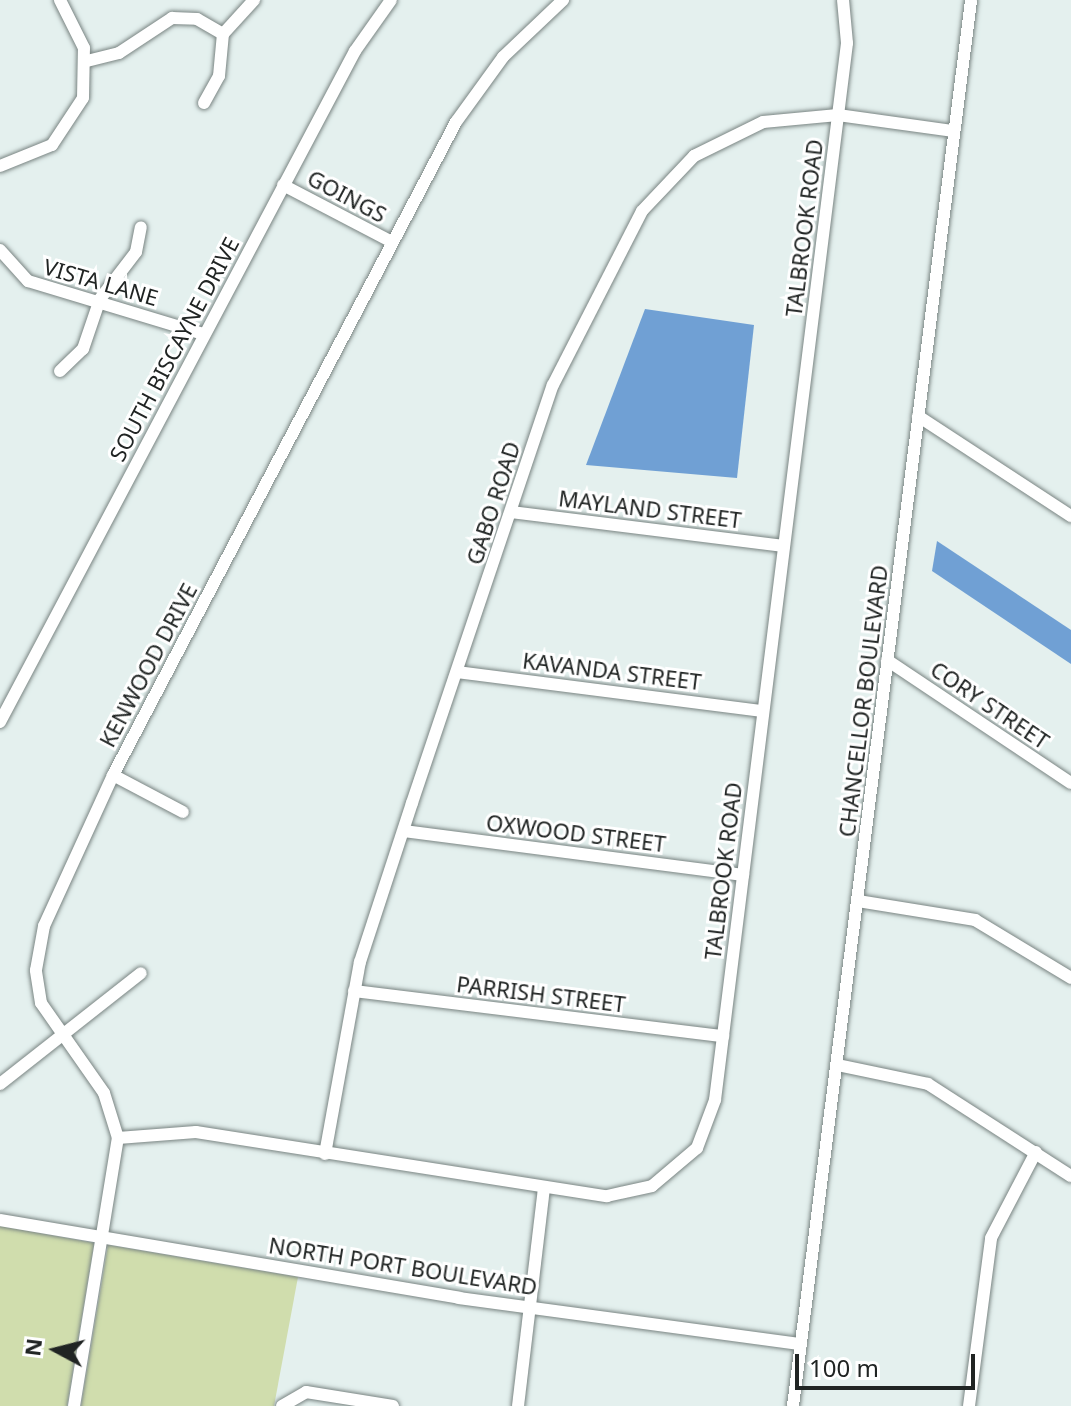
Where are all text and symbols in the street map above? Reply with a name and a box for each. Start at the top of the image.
street label: TALBROOK ROAD [780,138,828,318]
street label: GOINGS [303,164,391,228]
street label: SOUTH BISCAYNE DRIVE [104,233,244,465]
street label: VISTA LANE [41,253,161,311]
street label: GABO ROAD [461,438,525,568]
street label: MAYLAND STREET [557,485,743,533]
street label: CHANCELLOR BOULEVARD [833,564,893,838]
street label: KENWOOD DRIVE [94,579,202,751]
street label: KAVANDA STREET [521,647,703,695]
street label: CORY STREET [926,656,1054,754]
street label: TALBROOK ROAD [699,781,747,961]
street label: OXWOOD STREET [485,809,667,857]
street label: PARRISH STREET [455,971,627,1017]
street label: NORTH PORT BOULEVARD [267,1232,539,1300]
north arrow [16,1310,96,1390]
text: N [16,1336,48,1358]
scale bar [799,1338,979,1388]
text: 100 m [809,1351,879,1384]

